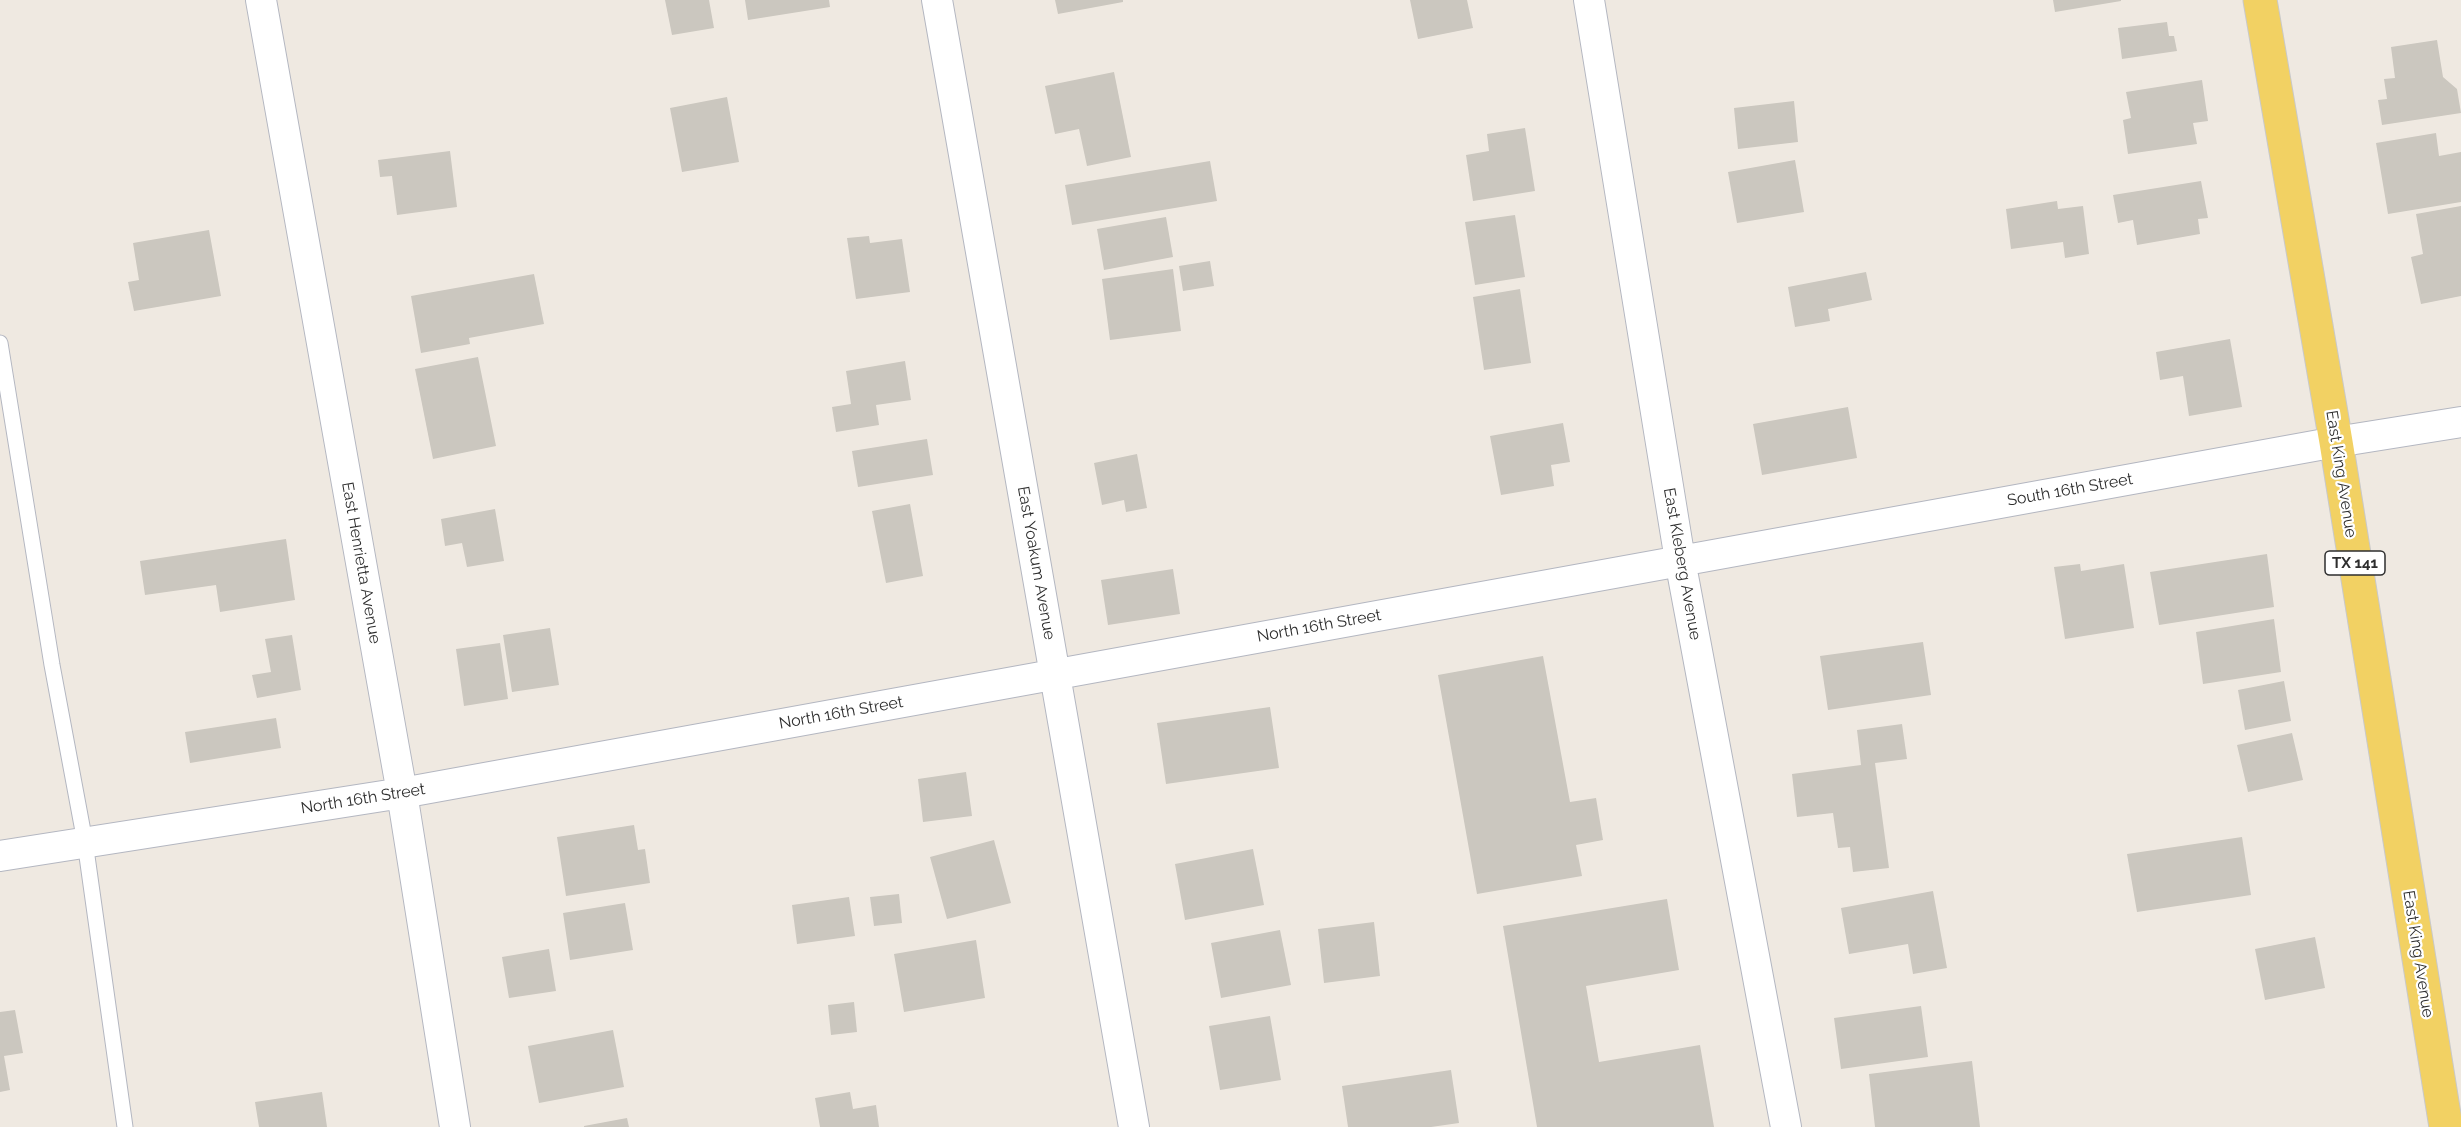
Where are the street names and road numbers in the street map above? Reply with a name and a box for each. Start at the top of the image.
street label: East King Avenue [2321,409,2361,539]
street label: South 16th Street [2006,470,2134,510]
street label: East Henrietta Avenue [337,481,385,645]
street label: East Yoakum Avenue [1013,485,1059,641]
street label: East Kleberg Avenue [1659,486,1705,642]
road number: TX 141 [2325,551,2385,575]
street label: North 16th Street [1255,606,1383,646]
street label: North 16th Street [777,693,905,733]
street label: North 16th Street [299,780,427,818]
street label: East King Avenue [2398,889,2438,1019]

